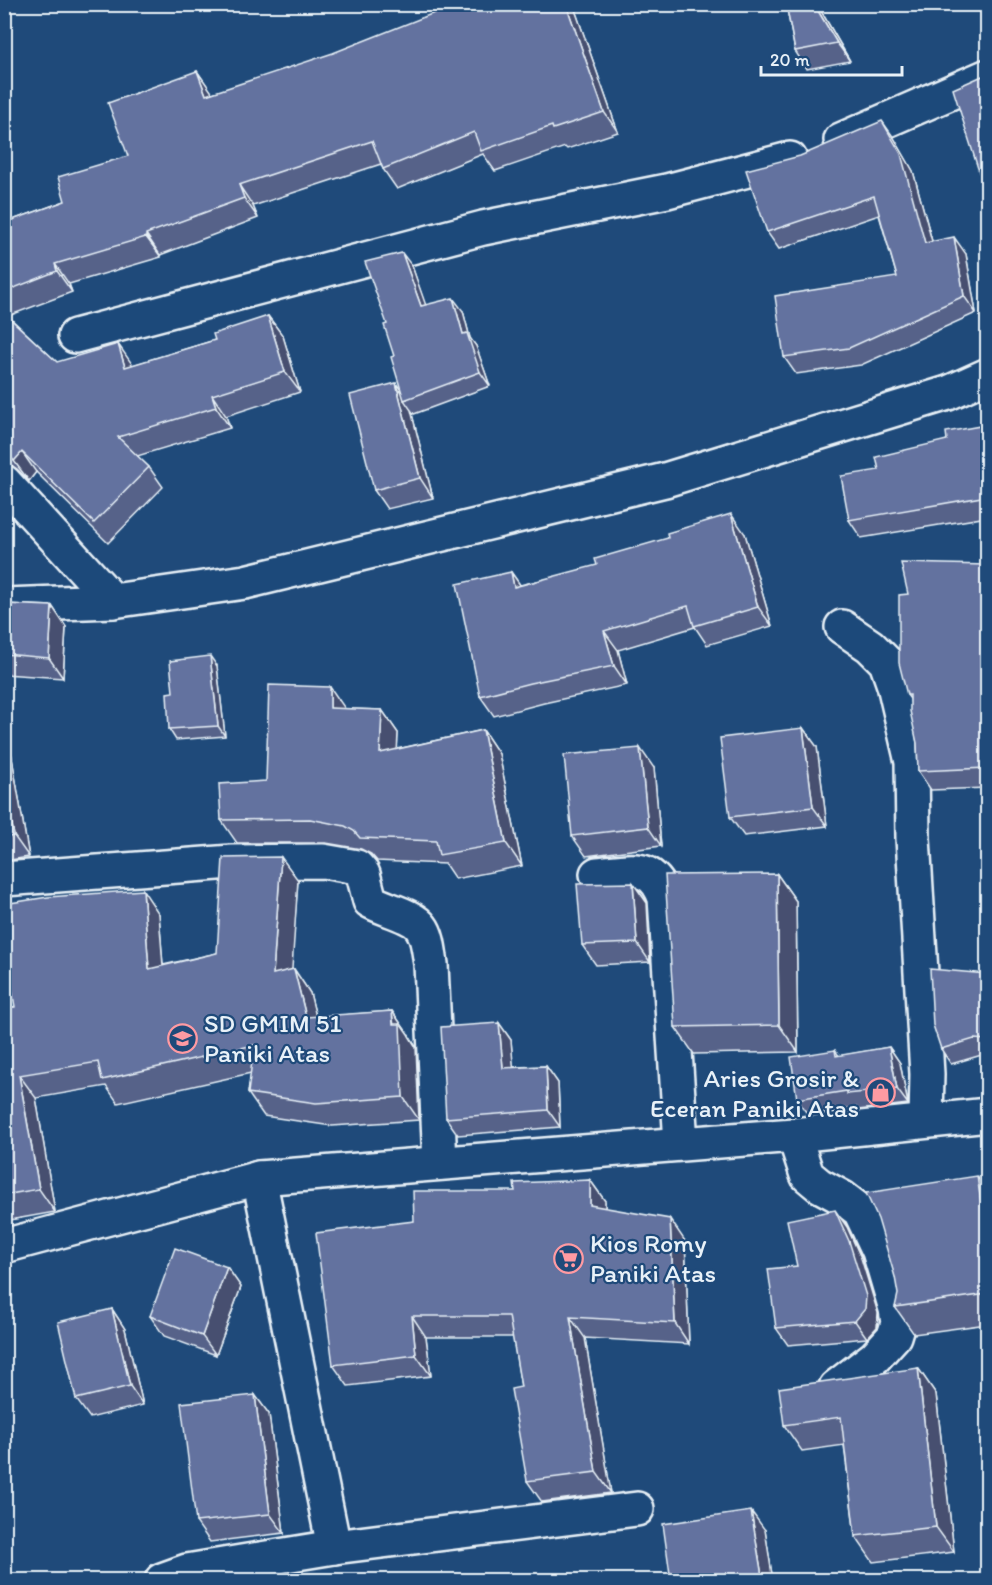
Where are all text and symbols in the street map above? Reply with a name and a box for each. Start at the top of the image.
scale bar [761,39,902,77]
text: 20 m [770,49,810,71]
place label: SD GMIM 51 Paniki Atas [204,1007,342,1069]
school or university icon: SD GMIM 51 Paniki Atas [167,1022,199,1054]
place label: Aries Grosir & Eceran Paniki Atas [650,1062,859,1124]
shop icon: Aries Grosir & Eceran Paniki Atas [864,1077,896,1109]
place label: Kios Romy Paniki Atas [590,1227,716,1289]
supermarket icon: Kios Romy Paniki Atas [553,1242,585,1274]

